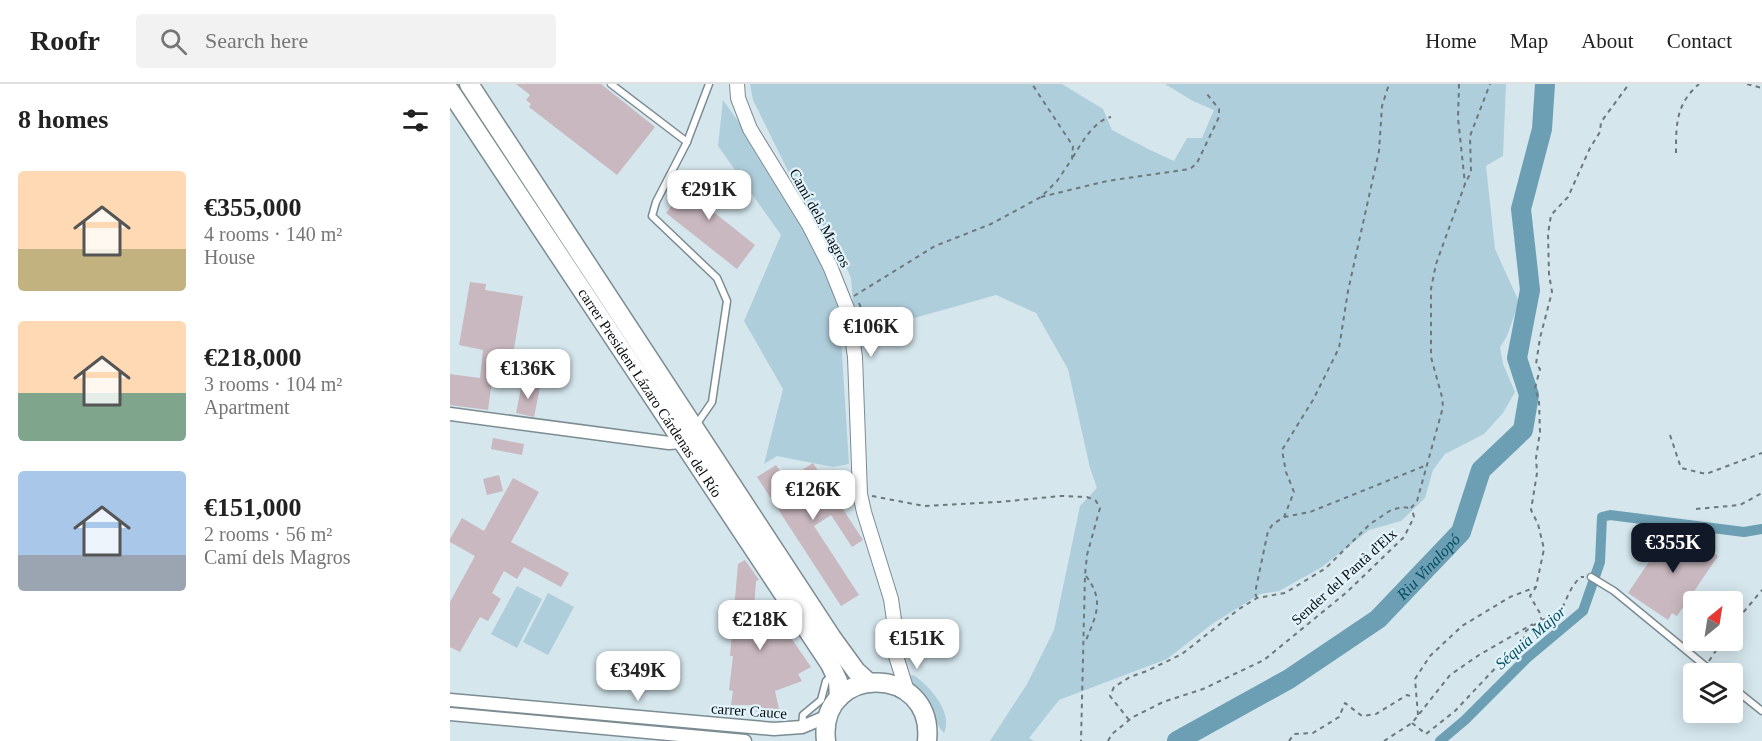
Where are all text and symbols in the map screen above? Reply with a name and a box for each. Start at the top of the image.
search box [136,14,556,68]
text: Roofr [30,25,100,56]
icon: search [157,25,190,58]
text: Search here [205,28,308,53]
text: Home [1425,29,1477,53]
text: Map [1510,29,1548,53]
text: About [1581,29,1634,53]
text: Contact [1667,29,1732,53]
icon: filters [399,104,432,137]
text: 8 homes [18,105,108,134]
street label: Camí dels Magros [786,166,854,270]
pin: €291K [667,170,751,221]
text: €291K [681,178,737,200]
text: €355,000 [204,193,302,222]
icon: home [66,195,138,267]
text: 4 rooms · 140 m² [204,223,342,245]
text: House [204,246,255,268]
street label: carrer President Lázaro Cárdenas del Río [575,285,725,500]
pin: €106K [829,307,913,358]
text: €106K [843,315,899,337]
text: €218,000 [204,343,302,372]
icon: home [66,345,138,417]
pin: €136K [486,349,570,400]
text: €136K [500,357,556,379]
text: 3 rooms · 104 m² [204,373,342,395]
text: Apartment [204,396,290,418]
pin: €126K [771,470,855,521]
text: €126K [785,478,841,500]
text: €151,000 [204,493,302,522]
icon: home [66,495,138,567]
text: 2 rooms · 56 m² [204,523,332,545]
pin: €355K [1631,523,1715,574]
street label: Sender del Pantà d'Elx [1288,525,1400,628]
water label: Riu Vinalopó [1393,531,1464,604]
text: €355K [1645,531,1701,553]
text: Camí dels Magros [204,546,351,568]
north arrow [1683,591,1743,651]
map controls [1683,591,1743,723]
pin: €218K [718,600,802,651]
water label: Séquia Major [1492,602,1570,673]
text: €218K [732,608,788,630]
pin: €151K [875,619,959,670]
text: €151K [889,627,945,649]
pin: €349K [596,651,680,702]
text: €349K [610,659,666,681]
button: layers [1683,663,1743,723]
street label: carrer Cauce [710,700,788,722]

